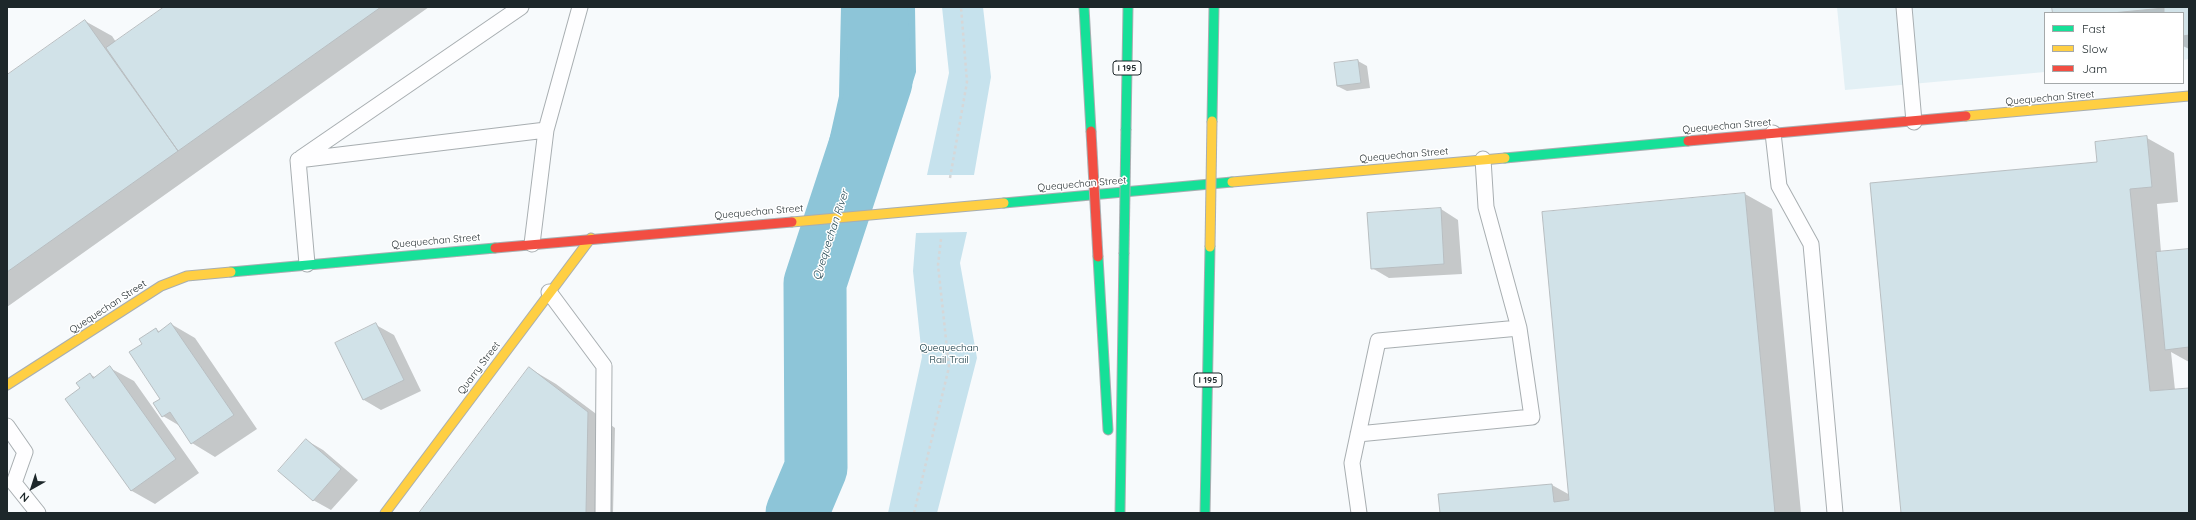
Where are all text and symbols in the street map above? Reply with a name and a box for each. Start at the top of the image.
legend [2044,12,2184,84]
text: Fast [2082,21,2106,36]
text: Slow [2082,41,2108,56]
road number: I 195 [1113,61,1141,75]
text: Jam [2082,61,2107,76]
street label: Quequechan Street [2005,88,2095,108]
street label: Quequechan Street [1682,116,1772,136]
street label: Quequechan Street [1359,145,1449,165]
street label: Quequechan Street [1037,174,1127,194]
water label: Quequechan River [810,188,852,282]
street label: Quequechan Street [714,202,804,222]
street label: Quequechan Street [391,231,481,251]
street label: Quequechan Street [67,278,149,336]
street label: Quarry Street [455,339,503,397]
park label: Quequechan Rail Trail [919,342,979,366]
road number: I 195 [1194,373,1222,387]
north arrow [12,468,52,508]
text: N [17,489,32,505]

